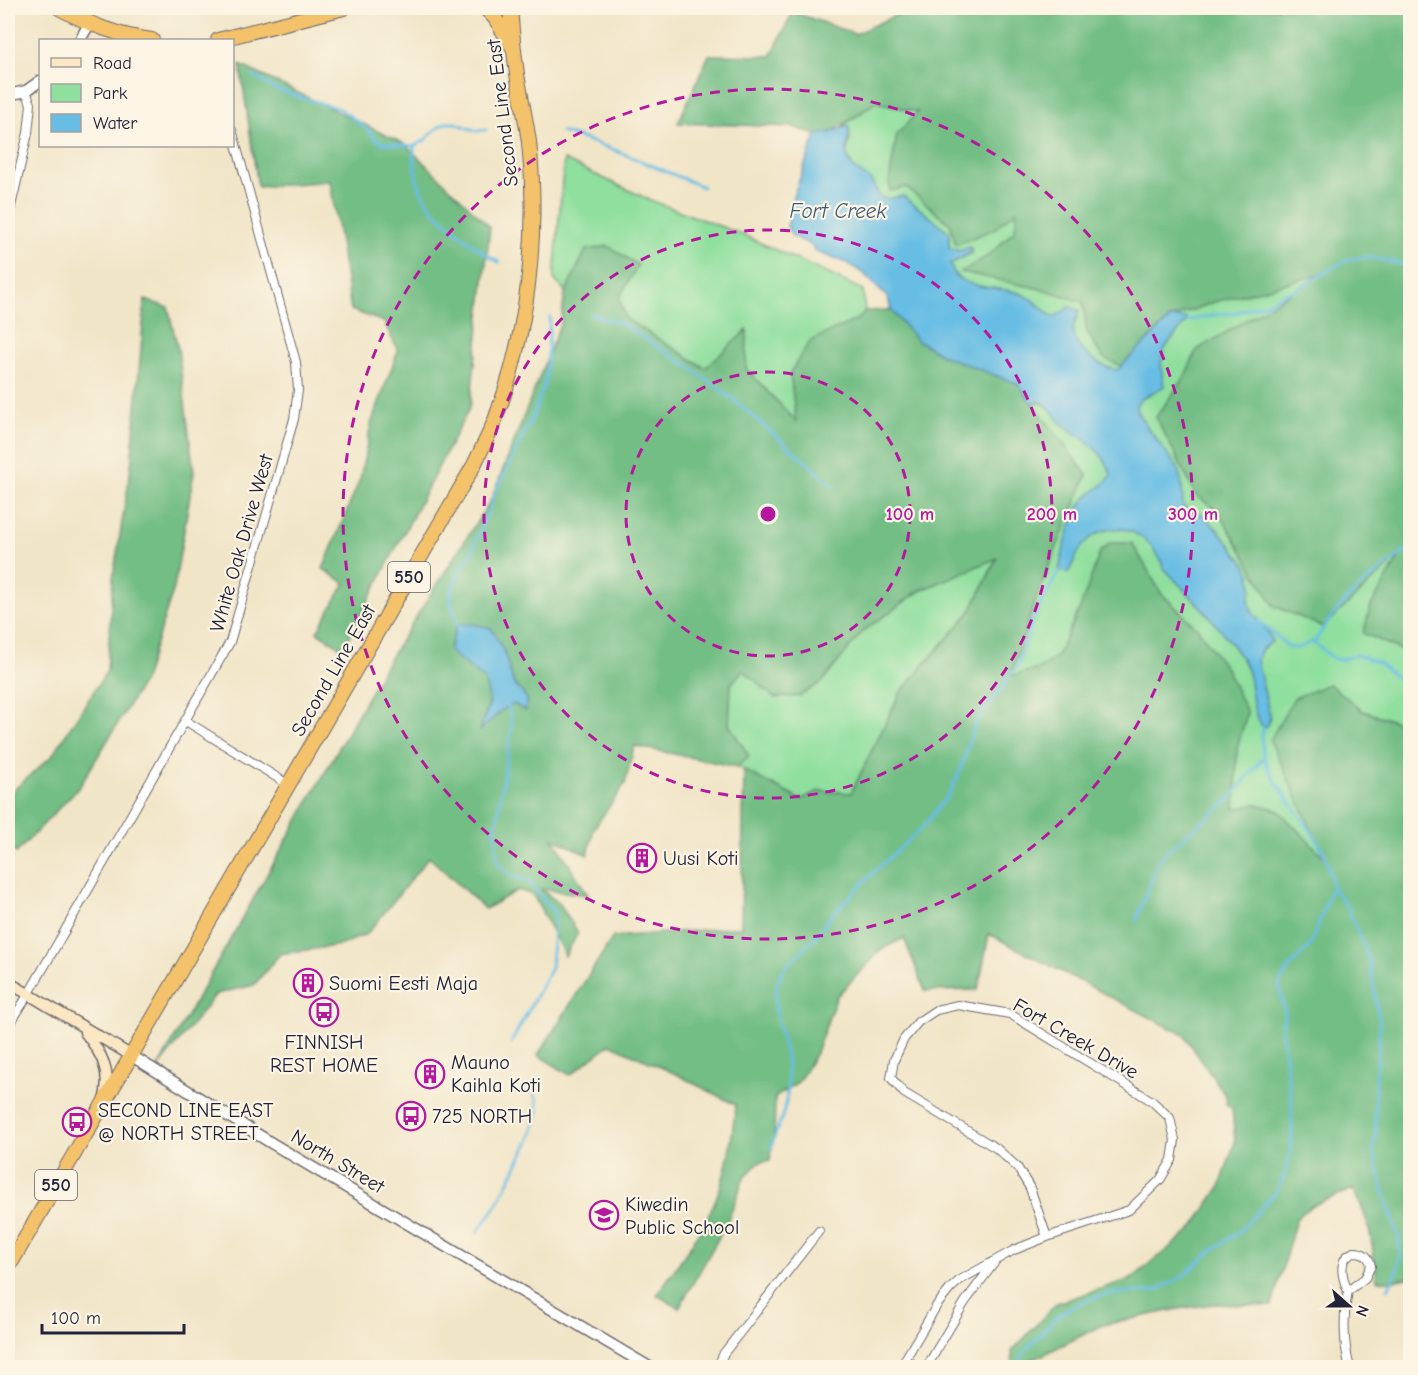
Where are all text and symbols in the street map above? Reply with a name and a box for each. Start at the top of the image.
street label: Second Line East [482,37,523,188]
legend [39,39,234,147]
text: Road [93,53,132,74]
text: Park [93,83,128,104]
text: Water [93,113,138,134]
water label: Fort Creek [789,199,887,223]
street label: White Oak Drive West [205,450,278,635]
centre of rings [758,504,778,524]
text: 100 m [886,504,934,525]
text: 200 m [1027,504,1077,525]
text: 300 m [1168,504,1218,525]
road number: 550 [388,562,430,592]
street label: Second Line East [286,599,381,740]
building icon: Uusi Koti [626,842,658,874]
place label: Uusi Koti [663,847,738,870]
building icon: Suomi Eesti Maja [292,967,324,999]
place label: Suomi Eesti Maja [329,972,478,995]
street label: Fort Creek Drive [1009,993,1142,1084]
bus stop icon: FINNISH REST HOME [308,996,340,1028]
place label: FINNISH REST HOME [270,1031,378,1077]
place label: Mauno Kaihla Koti [451,1051,541,1097]
building icon: Mauno Kaihla Koti [414,1058,446,1090]
place label: SECOND LINE EAST @ NORTH STREET [98,1099,274,1145]
bus stop icon: 725 NORTH [395,1100,427,1132]
place label: 725 NORTH [432,1105,532,1128]
bus stop icon: SECOND LINE EAST @ NORTH STREET [61,1106,93,1138]
street label: North Street [287,1125,390,1199]
road number: 550 [35,1170,77,1200]
place label: Kiwedin Public School [625,1193,739,1239]
school or university icon: Kiwedin Public School [588,1199,620,1231]
north arrow [1319,1276,1379,1336]
scale bar [42,1297,184,1335]
text: N [1352,1303,1372,1319]
text: 100 m [51,1308,101,1329]

